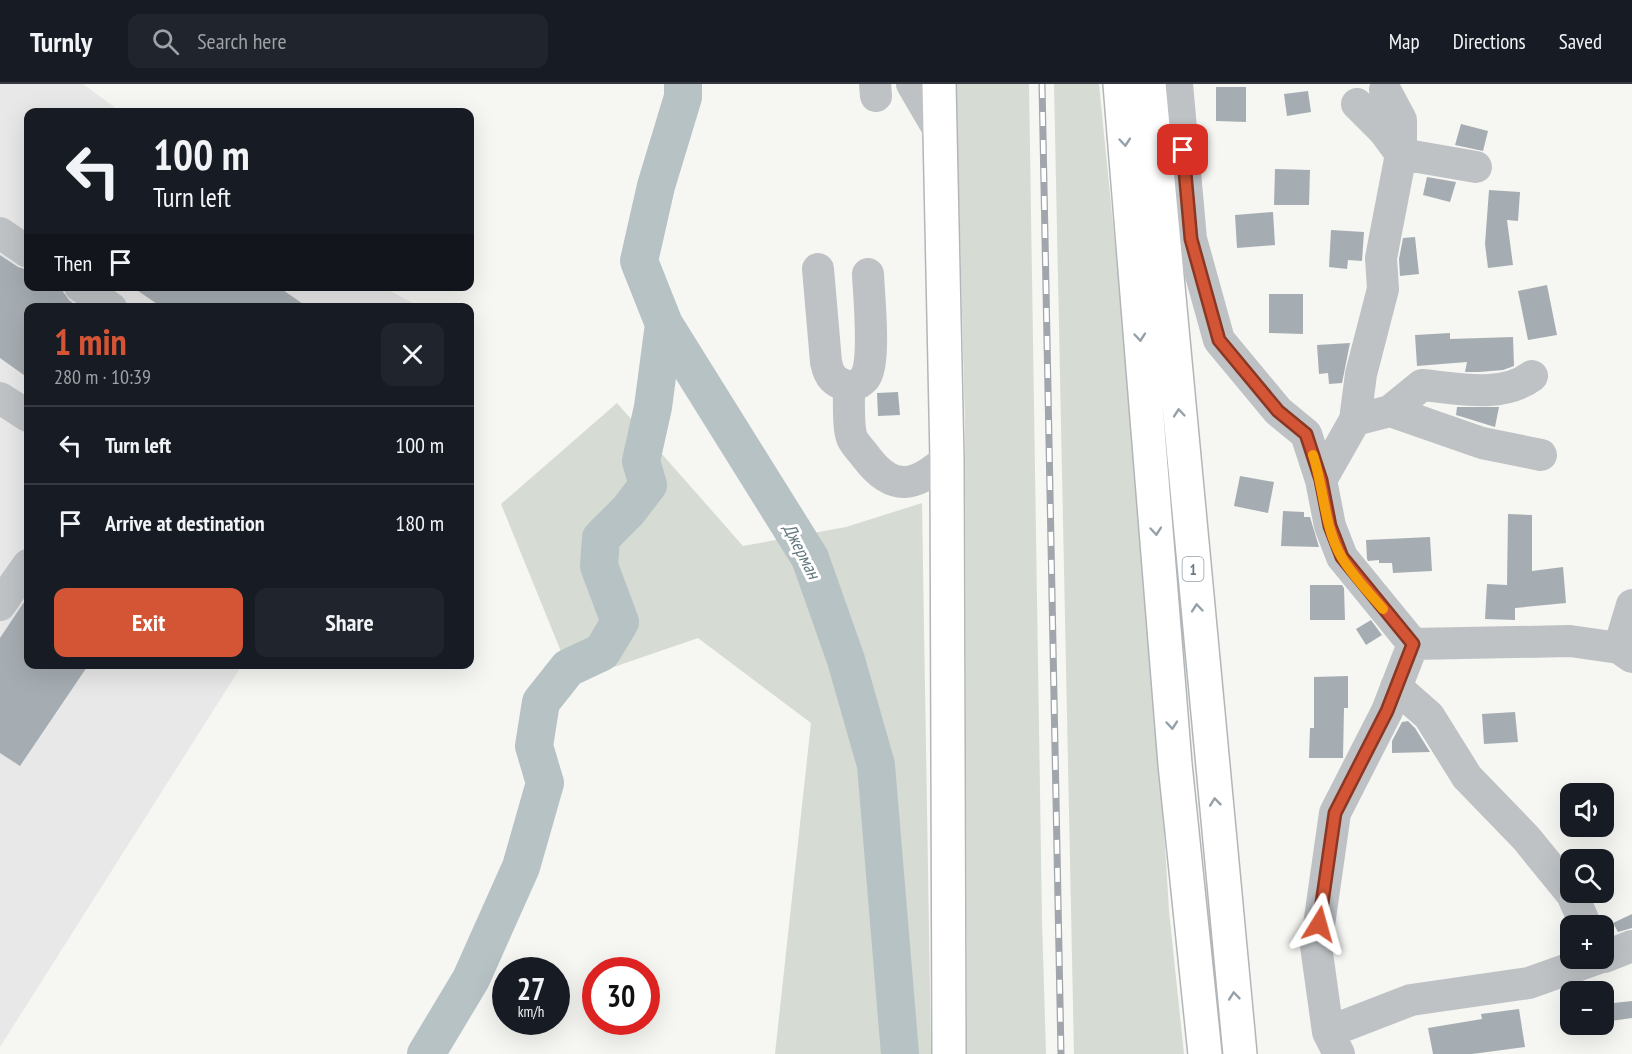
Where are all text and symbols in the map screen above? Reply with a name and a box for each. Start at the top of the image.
search box [128,14,548,68]
text: Turnly [30,23,92,60]
icon: search [149,25,182,58]
text: Search here [197,27,287,55]
text: Map [1389,28,1420,55]
text: Directions [1453,28,1526,55]
text: Saved [1559,28,1602,55]
pin [1157,124,1208,175]
text: 100 m [153,127,250,182]
icon: left [54,132,132,210]
icon: arrive [1166,133,1199,166]
one-way arrow [1118,138,1131,147]
text: Turn left [153,180,231,214]
icon: arrive [104,246,137,279]
text: Then [54,249,92,277]
text: 1 min [54,318,127,365]
button: close [381,323,444,386]
one-way arrow [1133,332,1146,341]
text: 280 m · 10:39 [54,364,151,390]
one-way arrow [1173,409,1186,418]
icon: left [54,429,87,462]
text: Turn left [105,431,171,459]
text: 100 m [395,431,444,459]
icon: arrive [54,507,87,540]
text: Arrive at destination [105,509,265,537]
text: 180 m [395,509,444,537]
water label: Джерман [778,519,827,584]
one-way arrow [1149,527,1162,536]
road number: 1 [1182,557,1204,581]
button: Exit [54,588,243,657]
button: Share [255,588,444,657]
one-way arrow [1191,603,1204,612]
one-way arrow [1165,721,1178,730]
map controls [1560,783,1614,1035]
button: sound [1560,783,1614,837]
one-way arrow [1209,797,1222,806]
button: search [1560,849,1614,903]
position arrow [1287,892,1351,956]
button: + [1560,915,1614,969]
speed limit sign: 30 [582,957,660,1035]
text: 27 [517,969,545,1008]
button: − [1560,981,1614,1035]
one-way arrow [1228,991,1241,1000]
text: km/h [518,1002,544,1021]

